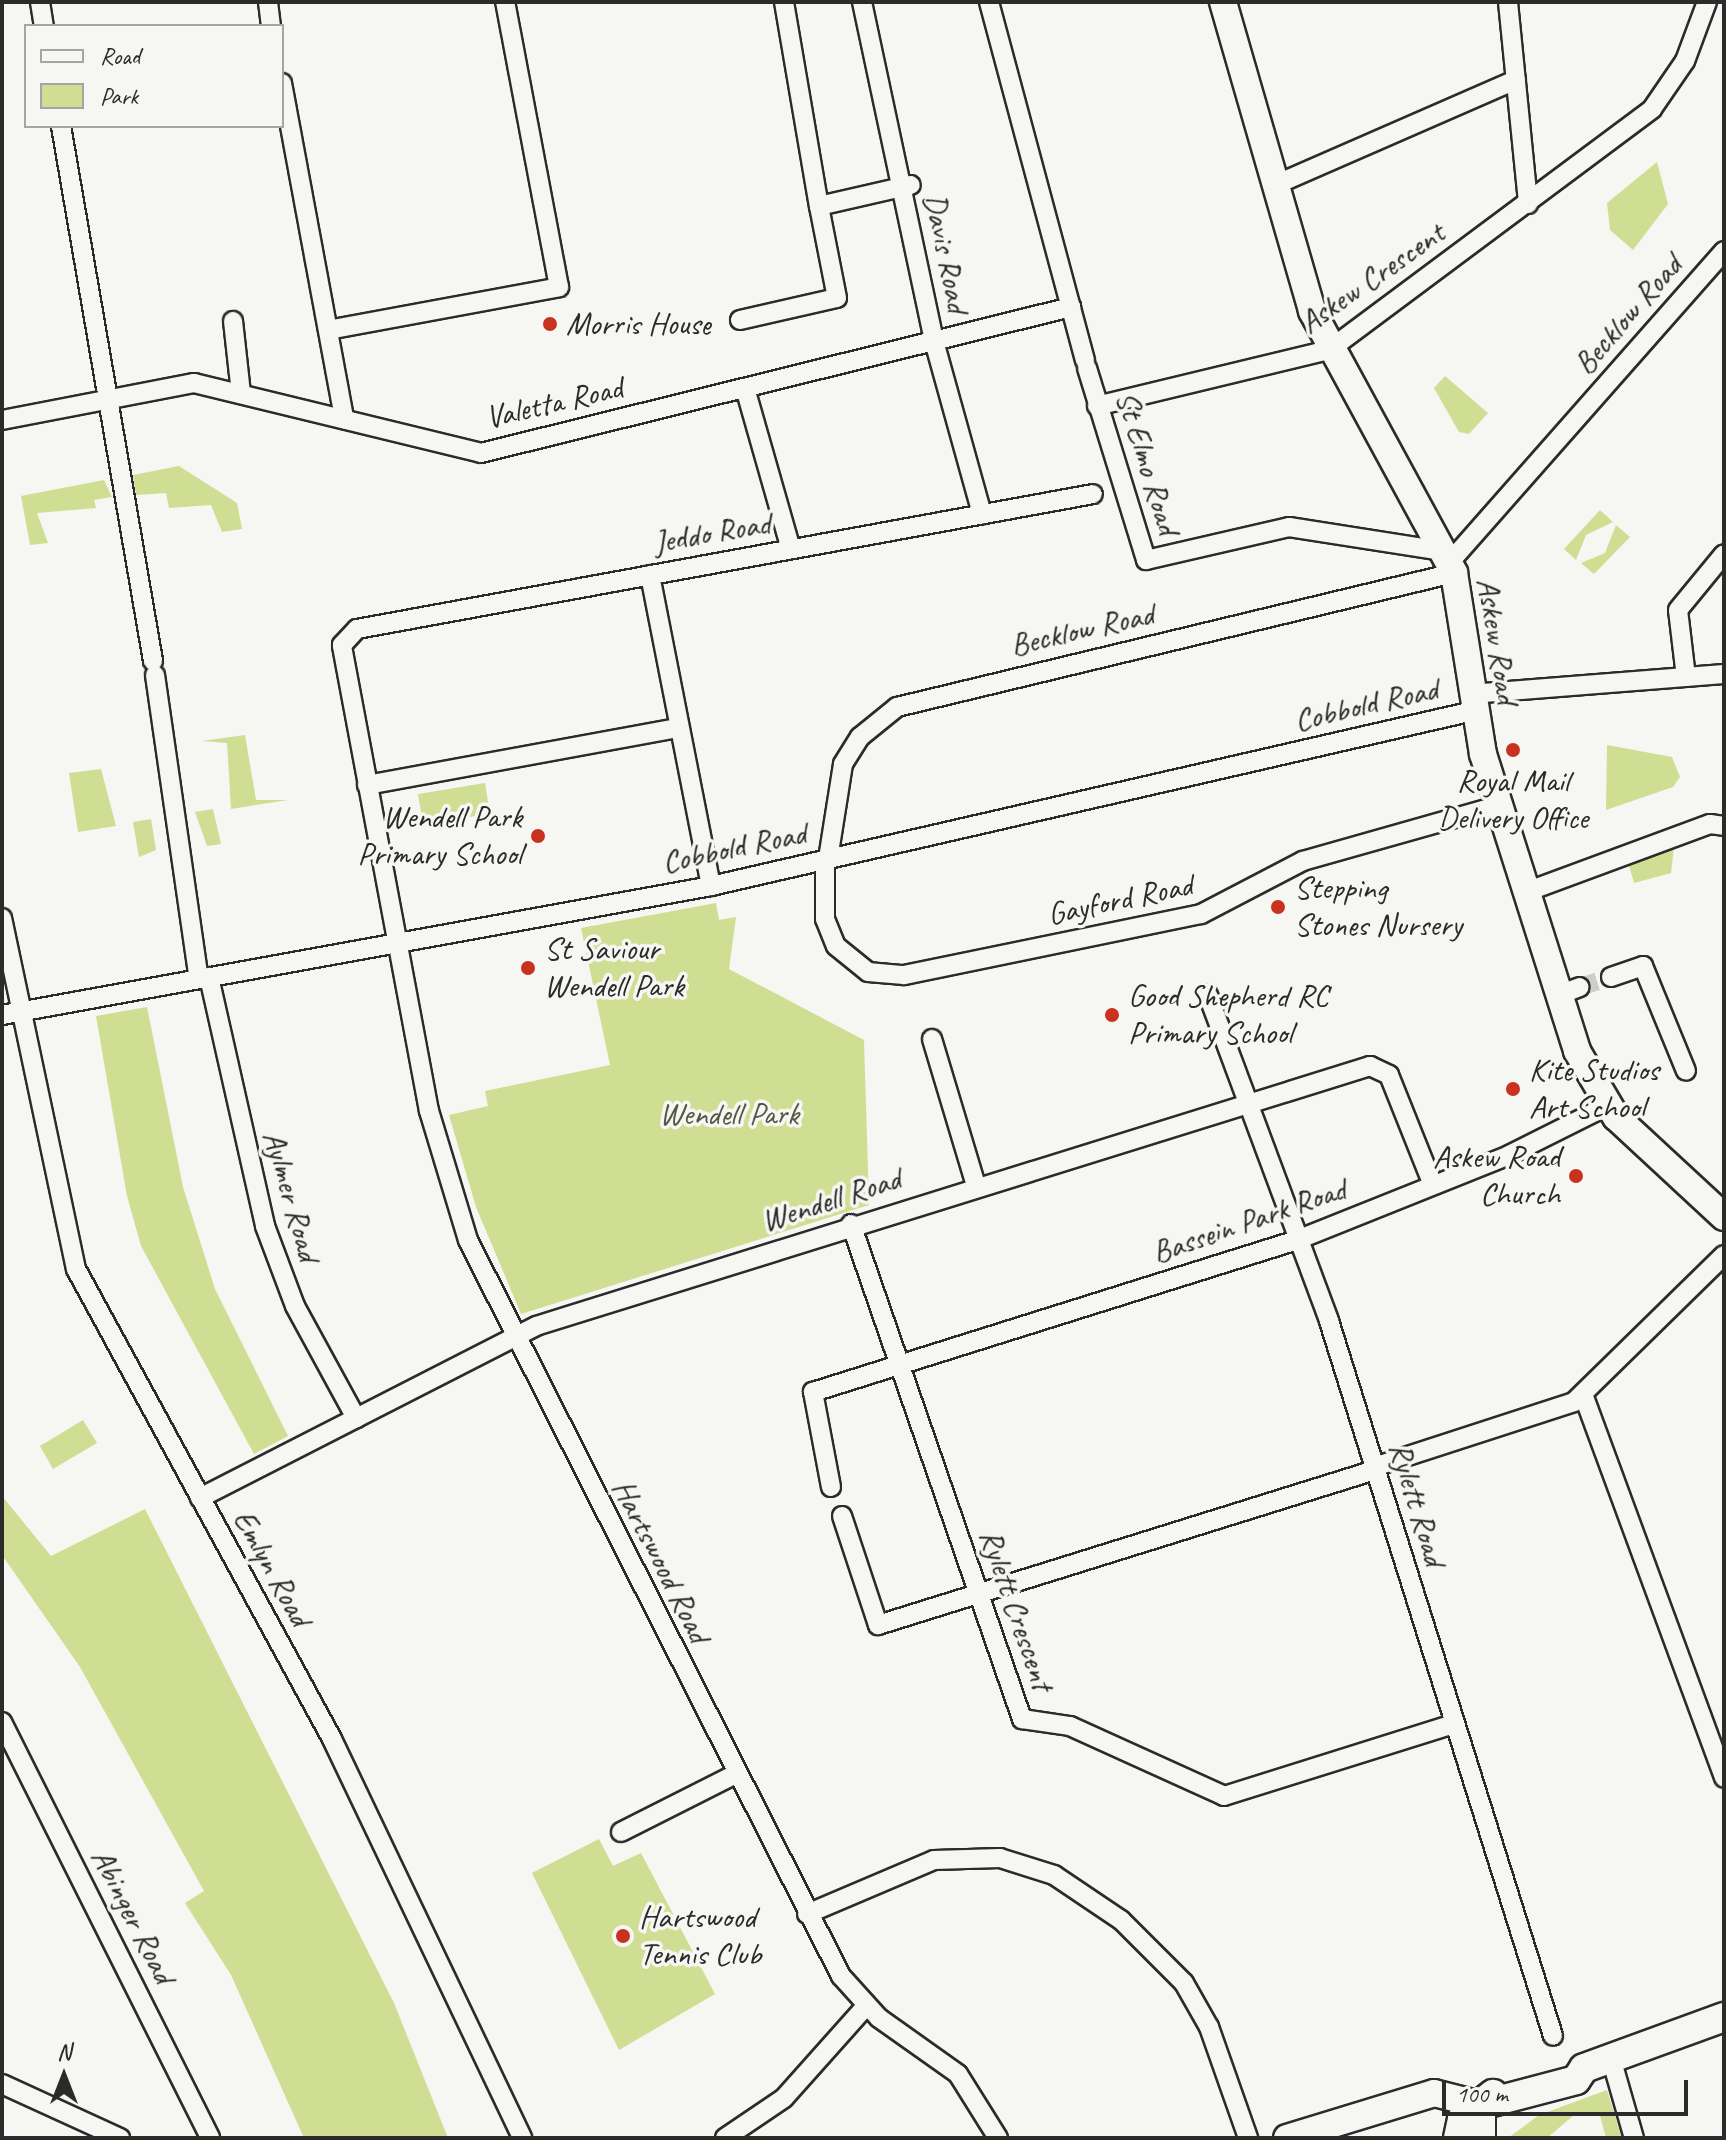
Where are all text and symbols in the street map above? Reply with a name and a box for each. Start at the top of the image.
legend [24,24,284,128]
text: Road [100,41,140,71]
text: Park [100,81,138,111]
street label: Davis Road [915,190,977,316]
street label: Askew Crescent [1292,214,1452,342]
street label: Becklow Road [1566,248,1690,382]
place label: Morris House [566,305,710,343]
marker: Morris House [541,315,559,333]
street label: Valetta Road [482,369,626,437]
street label: St Elmo Road [1107,386,1187,540]
street label: Jeddo Road [651,504,773,562]
street label: Askew Road [1468,575,1526,707]
street label: Becklow Road [1007,595,1157,665]
street label: Cobbold Road [1291,670,1441,740]
marker: Royal Mail Delivery Office [1504,741,1522,759]
place label: Royal Mail Delivery Office [1438,763,1588,838]
place label: Wendell Park Primary School [358,799,522,874]
street label: Cobbold Road [659,814,809,882]
marker: Wendell Park Primary School [529,827,547,845]
street label: Gayford Road [1045,866,1195,934]
place label: Stepping Stones Nursery [1294,870,1462,945]
marker: Stepping Stones Nursery [1269,898,1287,916]
place label: St Saviour Wendell Park [544,931,684,1006]
marker: St Saviour Wendell Park [519,959,537,977]
place label: Good Shepherd RC Primary School [1128,978,1329,1053]
marker: Good Shepherd RC Primary School [1103,1006,1121,1024]
place label: Kite Studios Art School [1529,1052,1659,1127]
marker: Kite Studios Art School [1504,1080,1522,1098]
park label: Wendell Park [659,1095,799,1133]
street label: Aylmer Road [254,1127,328,1265]
place label: Askew Road Church [1433,1139,1560,1214]
street label: Wendell Road [757,1160,905,1240]
marker: Askew Road Church [1567,1167,1585,1185]
street label: Bassein Park Road [1147,1170,1351,1272]
street label: Rylett Road [1380,1438,1454,1570]
street label: Hartswood Road [603,1473,719,1649]
street label: Emlyn Road [224,1503,320,1633]
street label: Rylett Crescent [970,1524,1062,1696]
street label: Abinger Road [83,1843,183,1989]
place label: Hartswood Tennis Club [639,1899,761,1974]
marker: Hartswood Tennis Club [614,1927,632,1945]
north arrow [24,2036,104,2116]
text: N [57,2038,71,2066]
scale bar [1446,2064,1692,2114]
text: 100 m [1456,2079,1508,2109]

